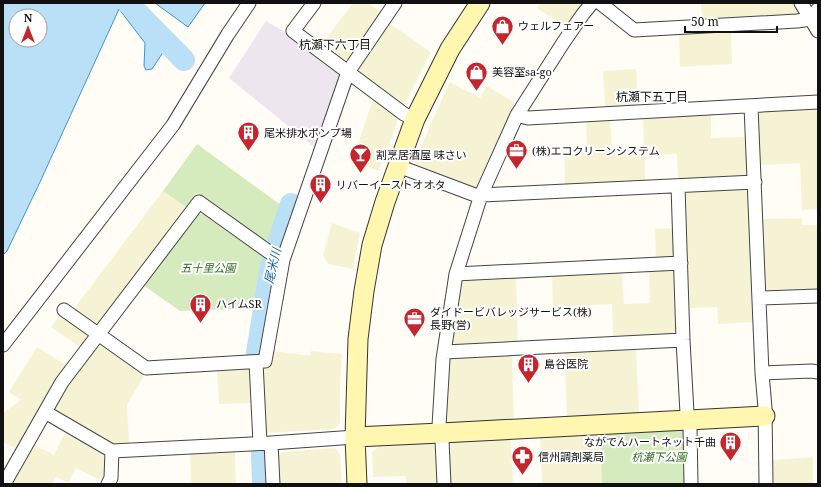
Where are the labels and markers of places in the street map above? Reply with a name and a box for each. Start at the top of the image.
shop icon: ウェルフェアー [489,13,515,46]
place label: ウェルフェアー [518,18,594,33]
shop icon: 美容室sa-go [464,59,490,92]
place label: 美容室sa-go [492,64,552,79]
building icon: 尾米排水ポンプ場 [236,120,262,153]
place label: 尾米排水ポンプ場 [264,125,352,140]
office icon: (株)エコクリーンシステム [503,138,529,171]
bar icon: 割烹居酒屋 味さい [347,142,373,175]
place label: (株)エコクリーンシステム [532,143,660,158]
place label: 割烹居酒屋 味さい [376,147,467,162]
building icon: リバーイーストオオタ [307,172,333,205]
place label: リバーイーストオオタ [336,177,445,192]
building icon: ハイムSR [187,291,213,324]
place label: ハイムSR [216,296,263,311]
place label: ダイドービバレッジサービス(株) 長野(営) [430,304,592,332]
office icon: ダイドービバレッジサービス(株) 長野(営) [402,305,428,338]
building icon: 島谷医院 [516,351,542,384]
place label: 島谷医院 [544,356,588,371]
building icon: ながでんハートネット千曲 [718,429,744,462]
place label: ながでんハートネット千曲 [584,434,716,449]
pharmacy icon: 信州調剤薬局 [509,444,535,477]
place label: 信州調剤薬局 [538,449,604,464]

